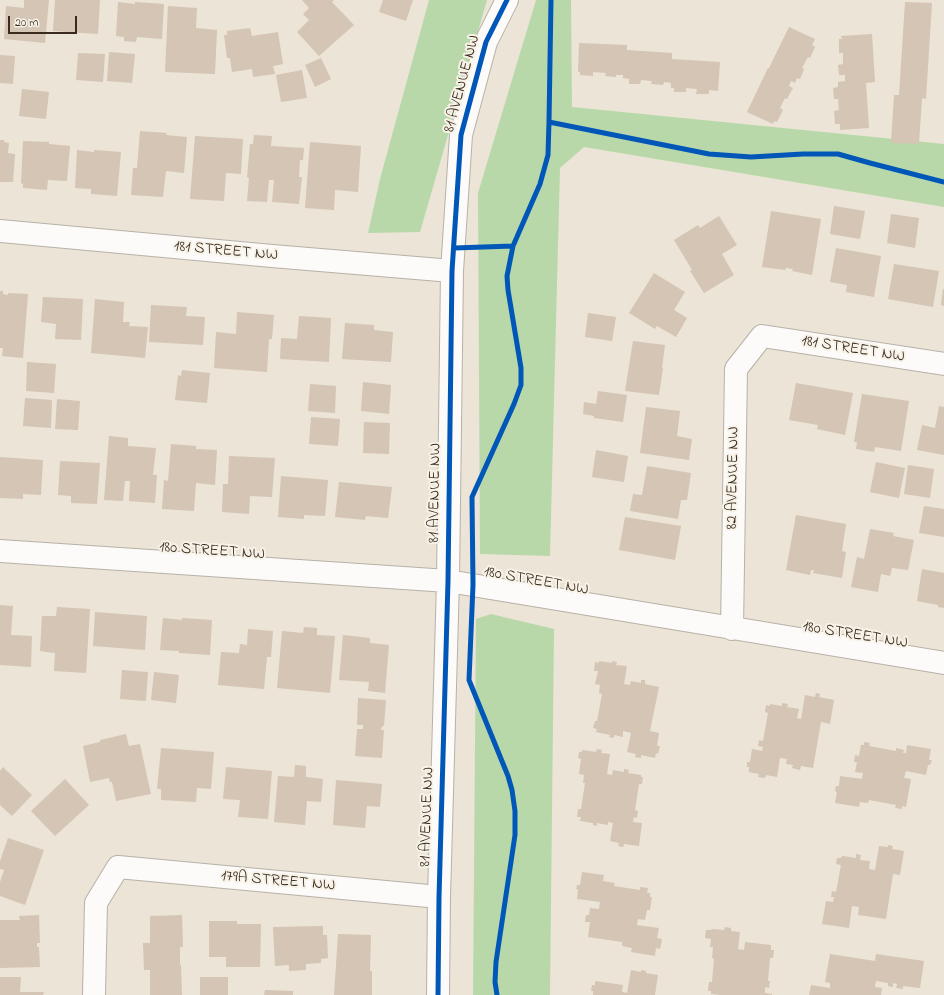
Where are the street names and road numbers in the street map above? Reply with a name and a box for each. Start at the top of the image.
street label: 81 AVENUE NW [441,33,485,135]
street label: 181 STREET NW [173,238,279,266]
street label: 181 STREET NW [800,332,906,368]
street label: 82 AVENUE NW [724,426,744,530]
street label: 81 AVENUE NW [426,443,446,543]
street label: 180 STREET NW [158,539,266,565]
street label: 180 STREET NW [482,563,590,601]
street label: 180 STREET NW [801,618,909,654]
street label: 81 AVENUE NW [417,767,439,867]
street label: 179A STREET NW [220,867,336,897]

